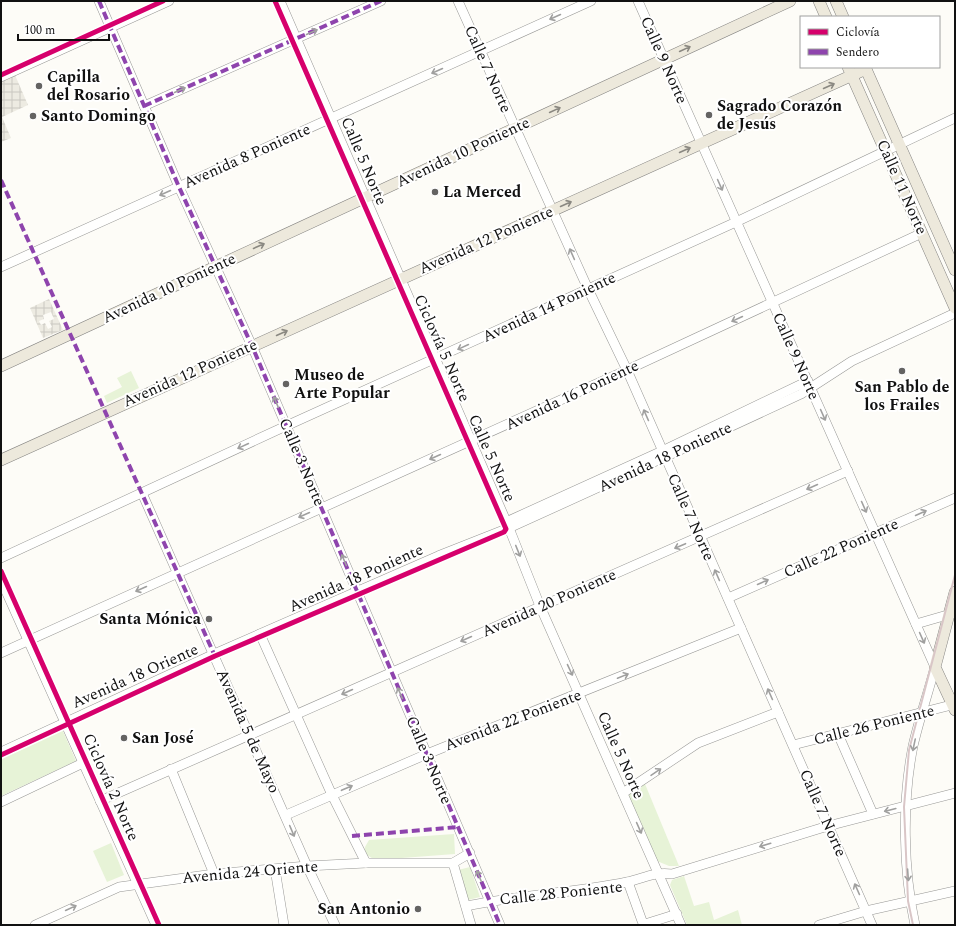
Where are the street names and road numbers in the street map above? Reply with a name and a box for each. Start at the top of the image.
street label: Calle 9 Norte [634,12,694,108]
street label: Calle 7 Norte [458,21,518,117]
street label: Avenida 10 Poniente [392,110,534,194]
street label: Calle 5 Norte [335,113,393,209]
street label: Avenida 8 Poniente [180,117,314,195]
street label: Calle 11 Norte [870,136,934,238]
street label: Avenida 12 Poniente [415,200,557,280]
street label: Avenida 10 Poniente [98,246,240,330]
street label: Avenida 14 Poniente [478,265,620,349]
street label: Ciclovía 5 Norte [408,290,476,406]
street label: Calle 9 Norte [766,308,826,404]
street label: Avenida 12 Poniente [119,333,261,413]
street label: Avenida 16 Poniente [501,353,643,437]
street label: Calle 5 Norte [462,410,522,506]
street label: Calle 3 Norte [273,414,331,510]
street label: Avenida 18 Poniente [594,415,736,499]
street label: Calle 7 Norte [661,469,721,565]
street label: Calle 22 Poniente [780,512,902,584]
street label: Avenida 18 Poniente [285,538,427,618]
street label: Avenida 20 Poniente [478,563,620,643]
street label: Avenida 18 Oriente [68,637,202,715]
street label: Avenida 5 de Mayo [210,665,286,797]
street label: Avenida 22 Poniente [441,683,585,757]
street label: Calle 26 Poniente [811,698,937,752]
street label: Calle 5 Norte [591,707,651,803]
street label: Calle 3 Norte [400,712,458,808]
street label: Ciclovía 2 Norte [77,729,145,845]
street label: Calle 7 Norte [793,765,853,861]
street label: Avenida 24 Oriente [181,854,319,890]
street label: Calle 28 Poniente [498,875,624,911]

